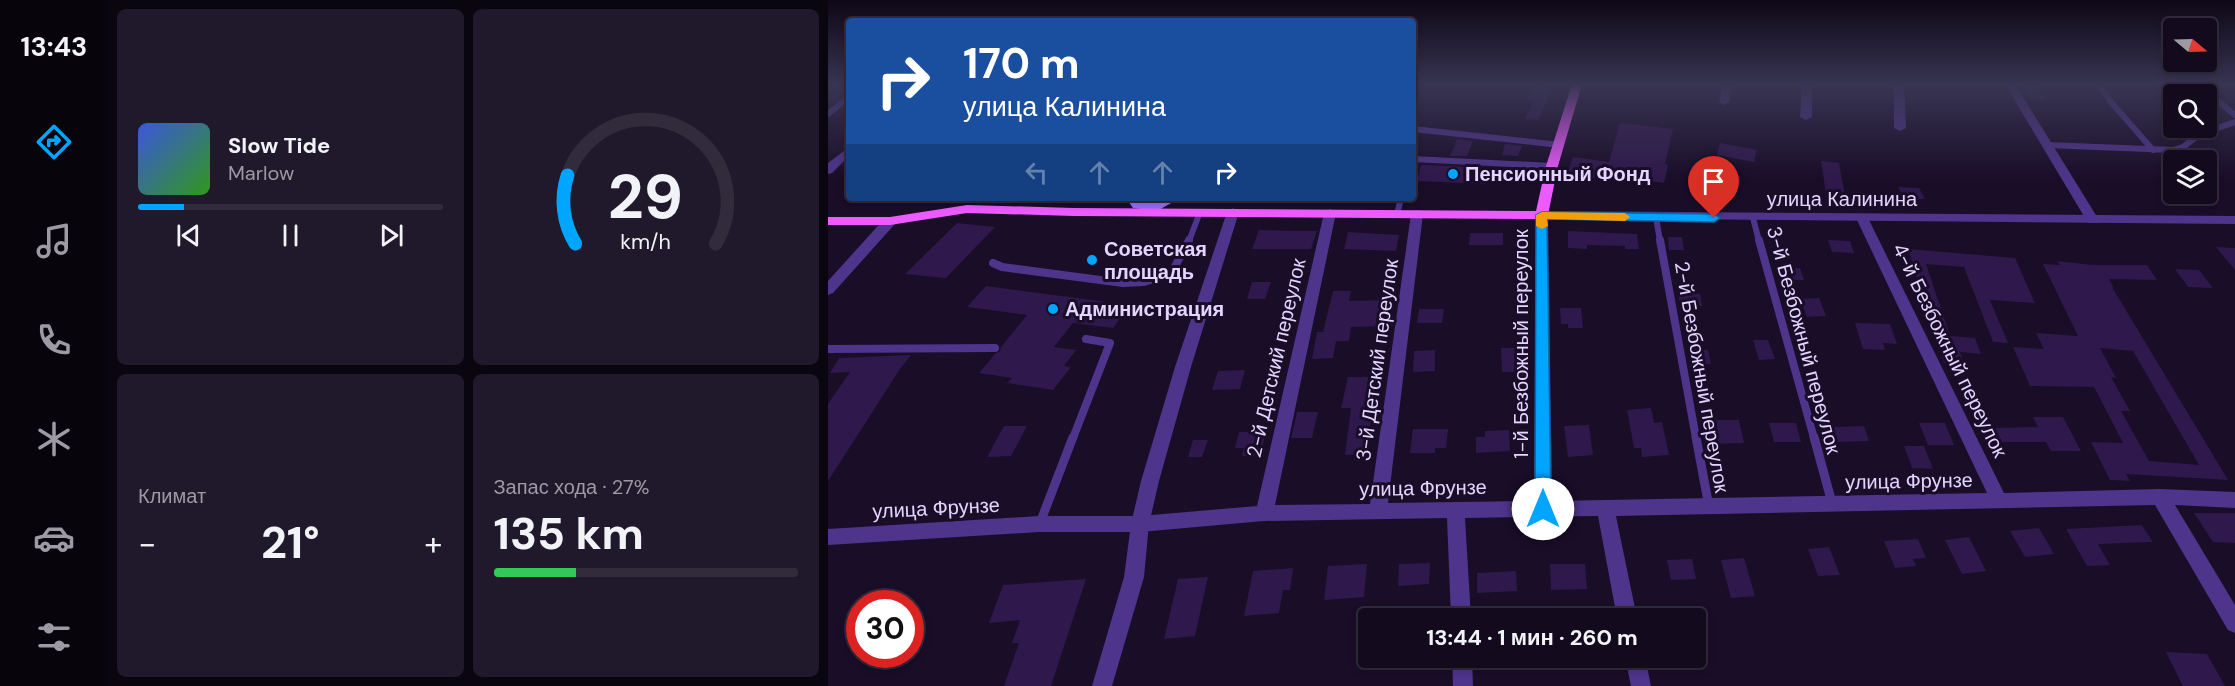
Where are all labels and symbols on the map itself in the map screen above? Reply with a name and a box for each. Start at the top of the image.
north arrow [2163,18,2217,72]
pin [1688,156,1739,218]
place label: Пенсионный Фонд [1465,161,1651,187]
marker: Пенсионный Фонд [1446,167,1460,181]
street label: улица Калинина [1767,186,1918,212]
street label: 3-й Безбожный переулок [1761,223,1847,457]
street label: 1-й Безбожный переулок [1508,229,1534,459]
place label: Советская площадь [1104,236,1207,285]
street label: 4-й Безбожный переулок [1887,239,2013,462]
marker: Советская площадь [1085,253,1099,267]
street label: 2-й Детский переулок [1240,256,1312,460]
street label: 3-й Детский переулок [1350,257,1404,463]
street label: 2-й Безбожный переулок [1669,259,1735,495]
place label: Администрация [1065,296,1224,322]
marker: Администрация [1046,302,1060,316]
street label: улица Фрунзе [1845,467,1973,495]
street label: улица Фрунзе [1359,474,1487,502]
position arrow [1511,477,1575,541]
street label: улица Фрунзе [872,492,1000,524]
speed limit sign: 30 [846,590,924,668]

